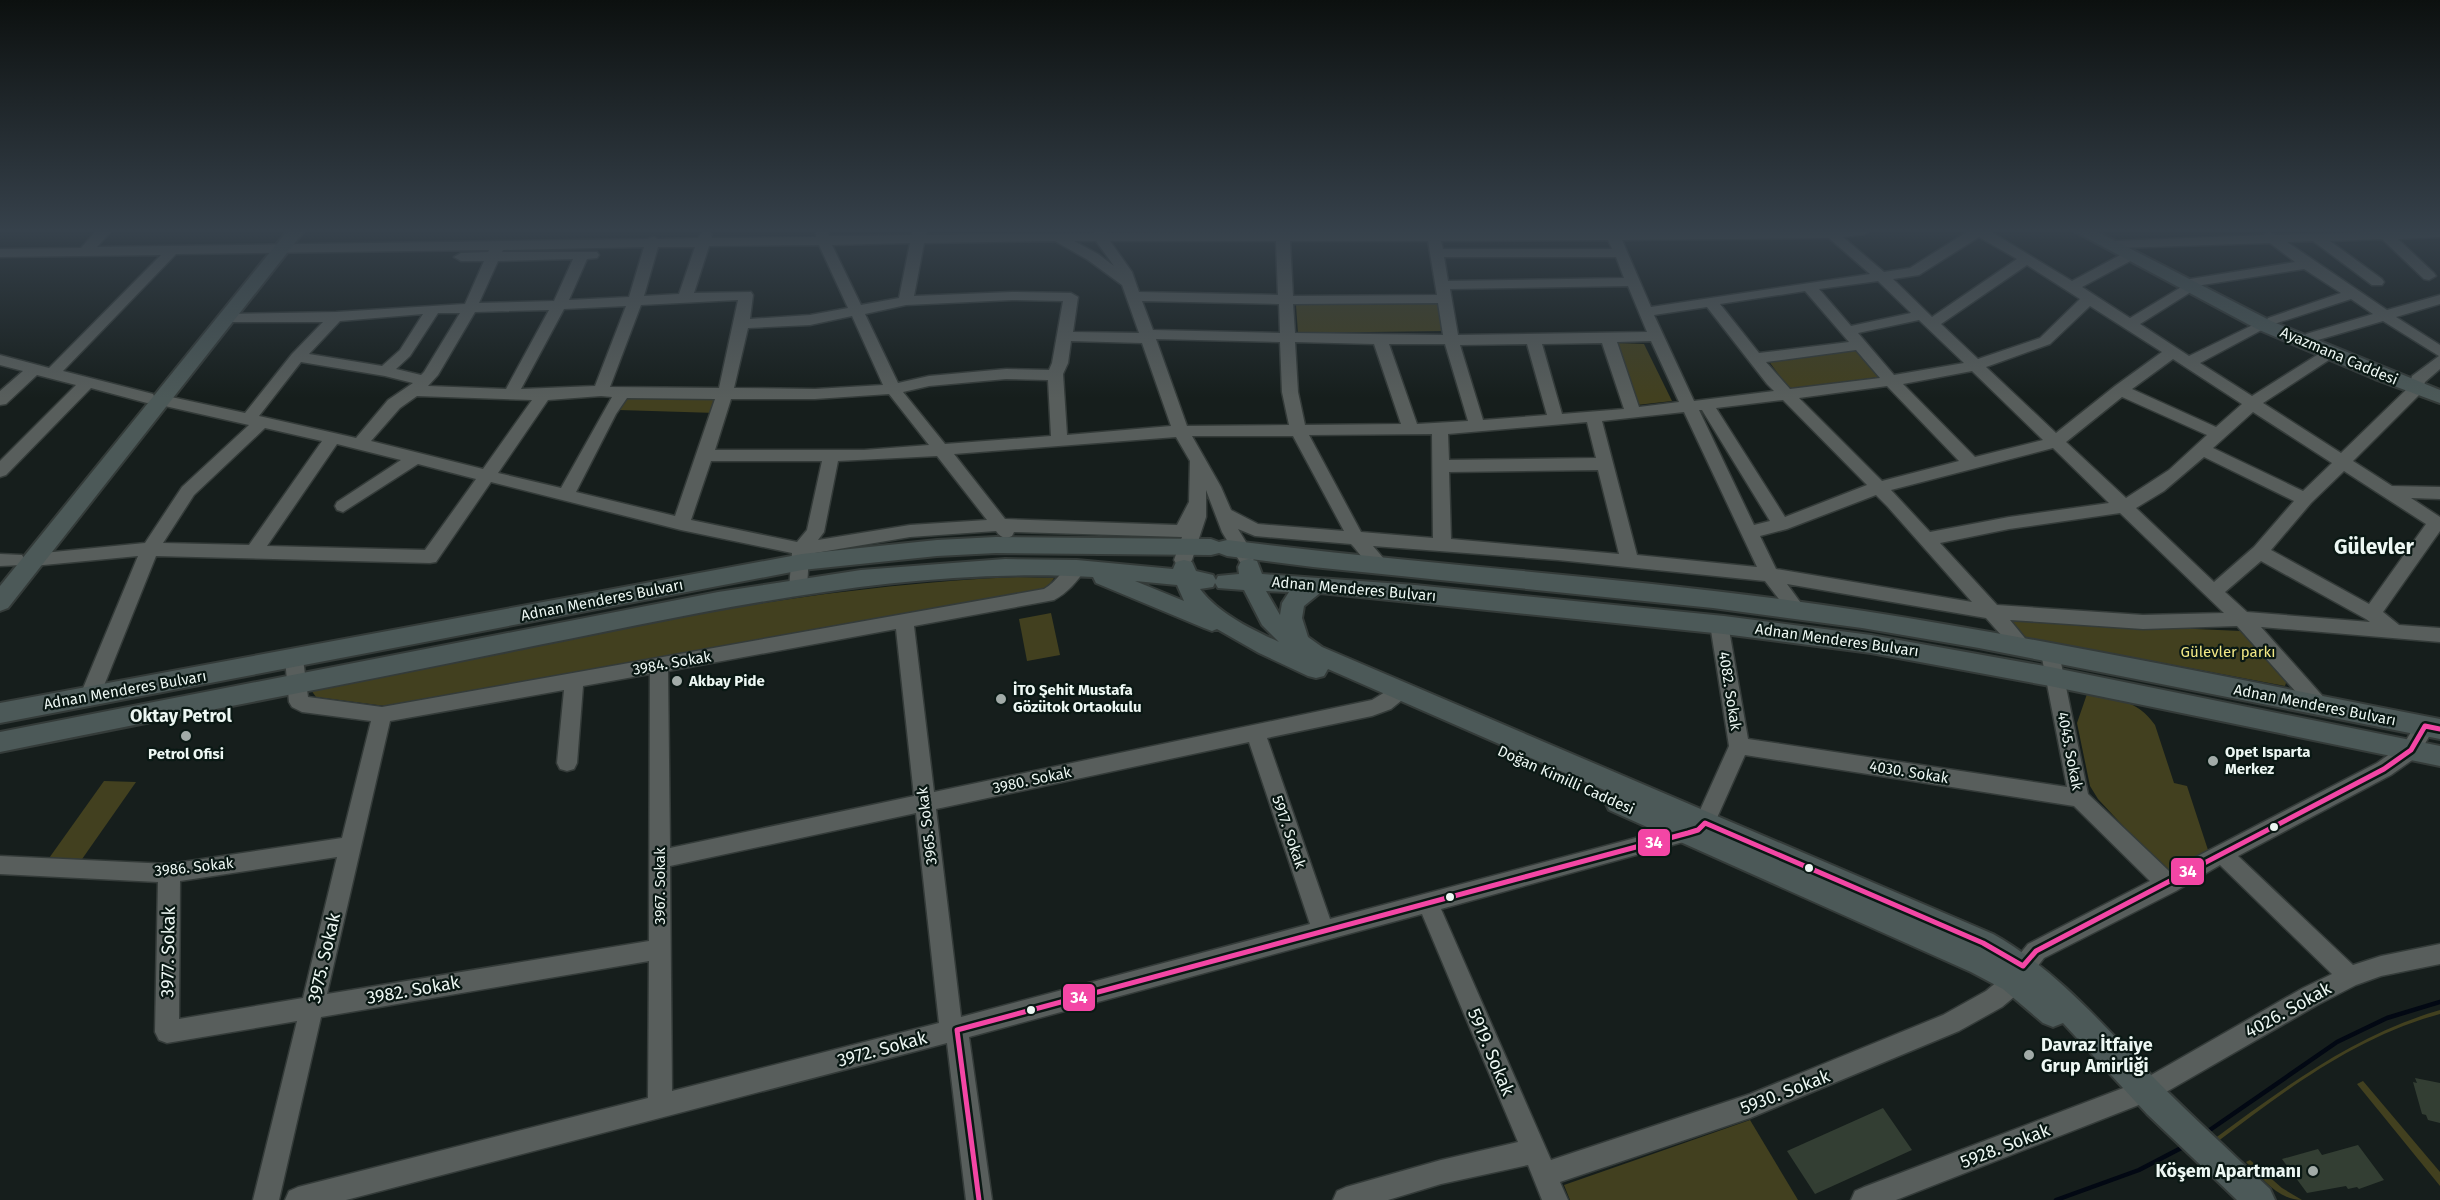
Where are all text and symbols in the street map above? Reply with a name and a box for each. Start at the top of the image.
street label: Ayazmana Caddesi [2277,323,2401,389]
district label: Gülevler [2334,534,2415,560]
street label: Adnan Menderes Bulvarı [1271,573,1437,605]
street label: Adnan Menderes Bulvarı [519,575,685,625]
street label: Adnan Menderes Bulvarı [1754,620,1920,660]
park label: Gülevler parkı [2181,643,2275,661]
street label: 3984. Sokak [631,647,713,679]
street label: 4082. Sokak [1715,650,1745,732]
street label: Adnan Menderes Bulvarı [42,667,208,713]
place label: Akbay Pide [688,672,765,690]
marker: Akbay Pide [670,674,684,688]
street label: Adnan Menderes Bulvarı [2232,680,2398,730]
place label: İTO Şehit Mustafa Gözütok Ortaokulu [1013,681,1141,716]
marker: İTO Şehit Mustafa Gözütok Ortaokulu [994,692,1008,706]
district label: Oktay Petrol [130,705,233,727]
street label: 4045. Sokak [2054,710,2086,792]
marker: Petrol Ofisi [179,729,193,743]
street label: Doğan Kimilli Caddesi [1495,742,1637,818]
place label: Opet Isparta Merkez [2225,743,2310,778]
place label: Petrol Ofisi [148,745,224,763]
marker: Opet Isparta Merkez [2206,754,2220,768]
street label: 4030. Sokak [1868,757,1950,787]
street label: 3980. Sokak [991,763,1073,797]
street label: 3965. Sokak [913,786,941,866]
street label: 5917. Sokak [1268,793,1310,871]
unlabelled marker [2268,821,2280,833]
line badge: 34 [1637,828,1671,857]
text: 34 [1644,833,1663,852]
street label: 3967. Sokak [651,847,669,925]
street label: 3986. Sokak [154,854,235,880]
line badge: 34 [2170,857,2205,886]
unlabelled marker [1803,862,1815,874]
text: 34 [2178,862,2197,881]
unlabelled marker [1444,891,1456,903]
street label: 3977. Sokak [156,905,180,998]
street label: 3975. Sokak [303,910,345,1005]
street label: 3982. Sokak [365,971,462,1009]
street label: 4026. Sokak [2241,977,2336,1043]
line badge: 34 [1062,983,1096,1012]
text: 34 [1069,988,1088,1007]
unlabelled marker [1025,1004,1037,1016]
street label: 5919. Sokak [1463,1005,1519,1100]
street label: 3972. Sokak [835,1026,930,1072]
place label: Davraz İtfaiye Grup Amirliği [2041,1034,2153,1077]
marker: Davraz İtfaiye Grup Amirliği [2022,1048,2036,1062]
street label: 5930. Sokak [1737,1065,1834,1119]
street label: 5928. Sokak [1957,1119,2054,1173]
place label: Köşem Apartmanı [2156,1160,2301,1182]
marker: Köşem Apartmanı [2306,1164,2320,1178]

